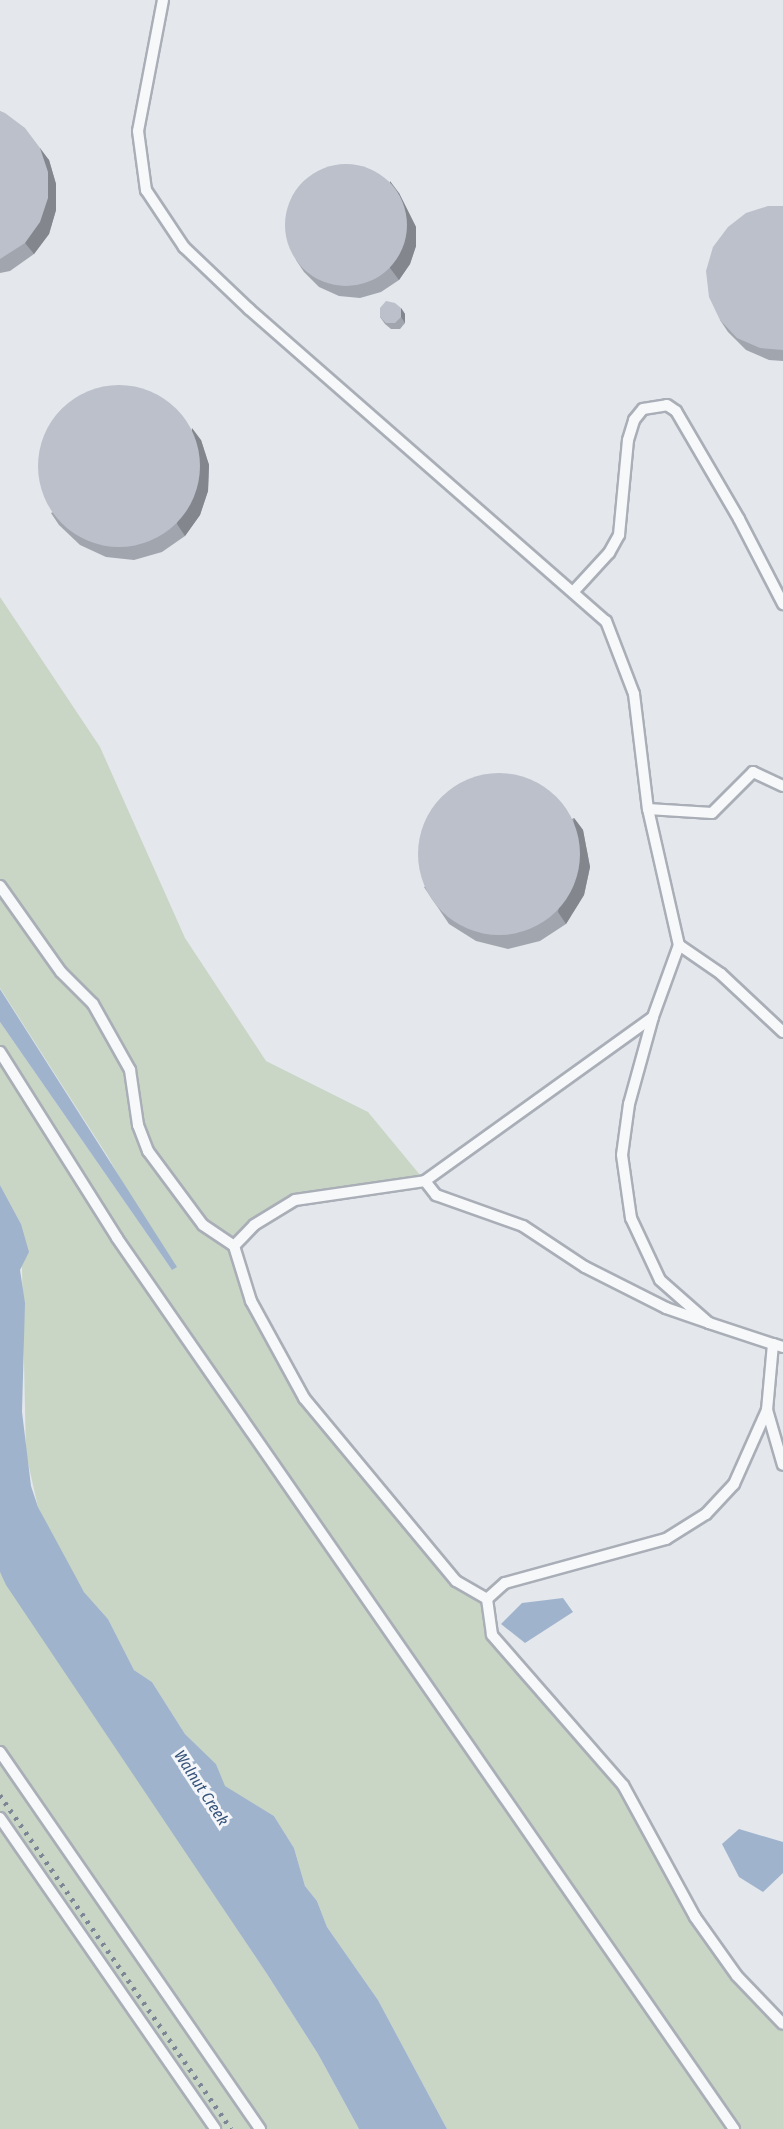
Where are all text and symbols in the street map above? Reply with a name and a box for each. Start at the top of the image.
water label: Walnut Creek [170,1747,232,1829]

